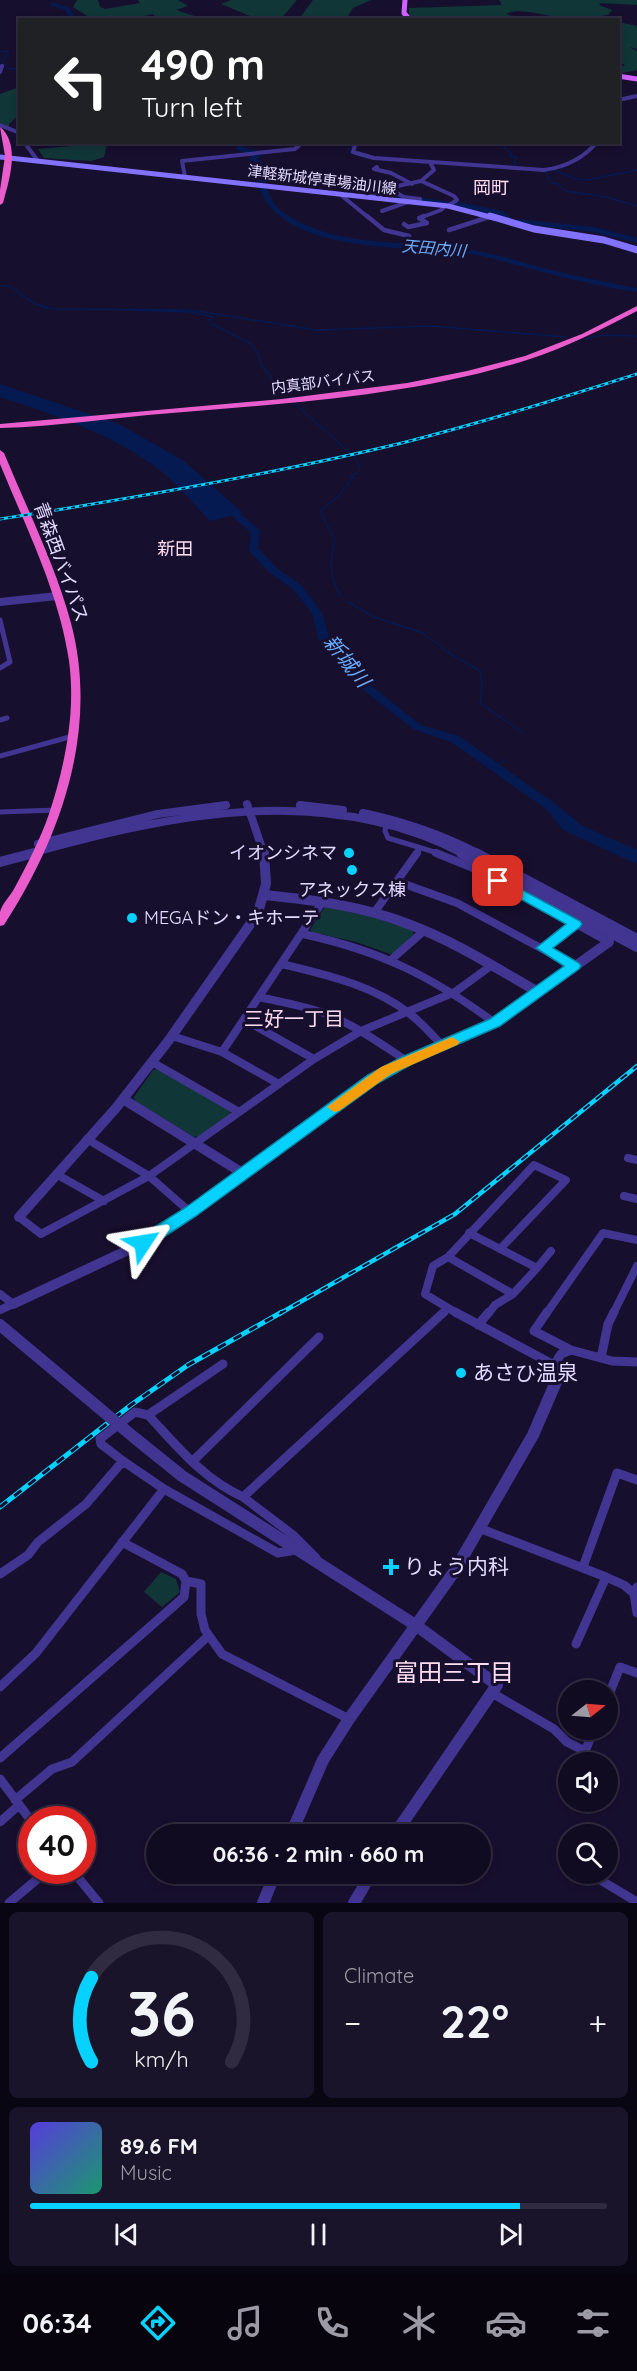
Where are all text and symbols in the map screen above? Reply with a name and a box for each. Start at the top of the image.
text: 490 m [141,38,265,91]
icon: left [42,42,120,120]
text: Turn left [141,90,243,124]
street label: 津軽新城停車場油川線 [246,161,398,198]
district label: 岡町 [473,176,509,199]
water label: 天田内川 [401,235,469,261]
street label: 内真部バイパス [270,366,376,397]
street label: 青森西バイパス [29,499,94,625]
district label: 新田 [157,537,193,560]
water label: 新城川 [319,630,377,693]
place label: イオンシネマ [229,841,337,864]
marker: イオンシネマ [342,846,356,860]
pin [472,855,523,906]
marker: アネックス棟 [345,863,359,877]
icon: arrive [481,864,514,897]
place label: アネックス棟 [298,878,406,901]
place label: MEGAドン・キホーテ [144,906,319,929]
marker: MEGAドン・キホーテ [125,911,139,925]
district label: 三好一丁目 [244,1006,344,1031]
position arrow [111,1211,175,1275]
place label: あさひ温泉 [473,1359,578,1385]
marker: あさひ温泉 [454,1366,468,1380]
place label: りょう内科 [404,1553,509,1579]
marker: りょう内科 [382,1558,400,1576]
district label: 富田三丁目 [394,1657,514,1687]
north arrow [558,1680,618,1740]
map controls [558,1680,618,1884]
button: sound [558,1752,618,1812]
speed limit sign: 40 [18,1806,96,1884]
button: search [558,1824,618,1884]
text: 06:36 · 2 min · 660 m [213,1840,424,1868]
text: Climate [344,1963,414,1988]
text: 36 [127,1974,196,2052]
text: 22° [440,1993,509,2049]
text: − [344,2002,361,2043]
text: + [588,2002,607,2043]
text: km/h [134,2046,189,2072]
text: 89.6 FM [120,2132,198,2160]
text: Music [120,2160,172,2185]
icon: previous [110,2218,143,2251]
icon: pause [302,2218,335,2251]
icon: next [494,2218,527,2251]
icon: directions [137,2302,179,2344]
icon: music [224,2302,266,2344]
icon: phone [311,2302,353,2344]
icon: climate [398,2302,440,2344]
icon: car [485,2302,527,2344]
icon: filters [572,2302,614,2344]
text: 06:34 [23,2306,92,2340]

